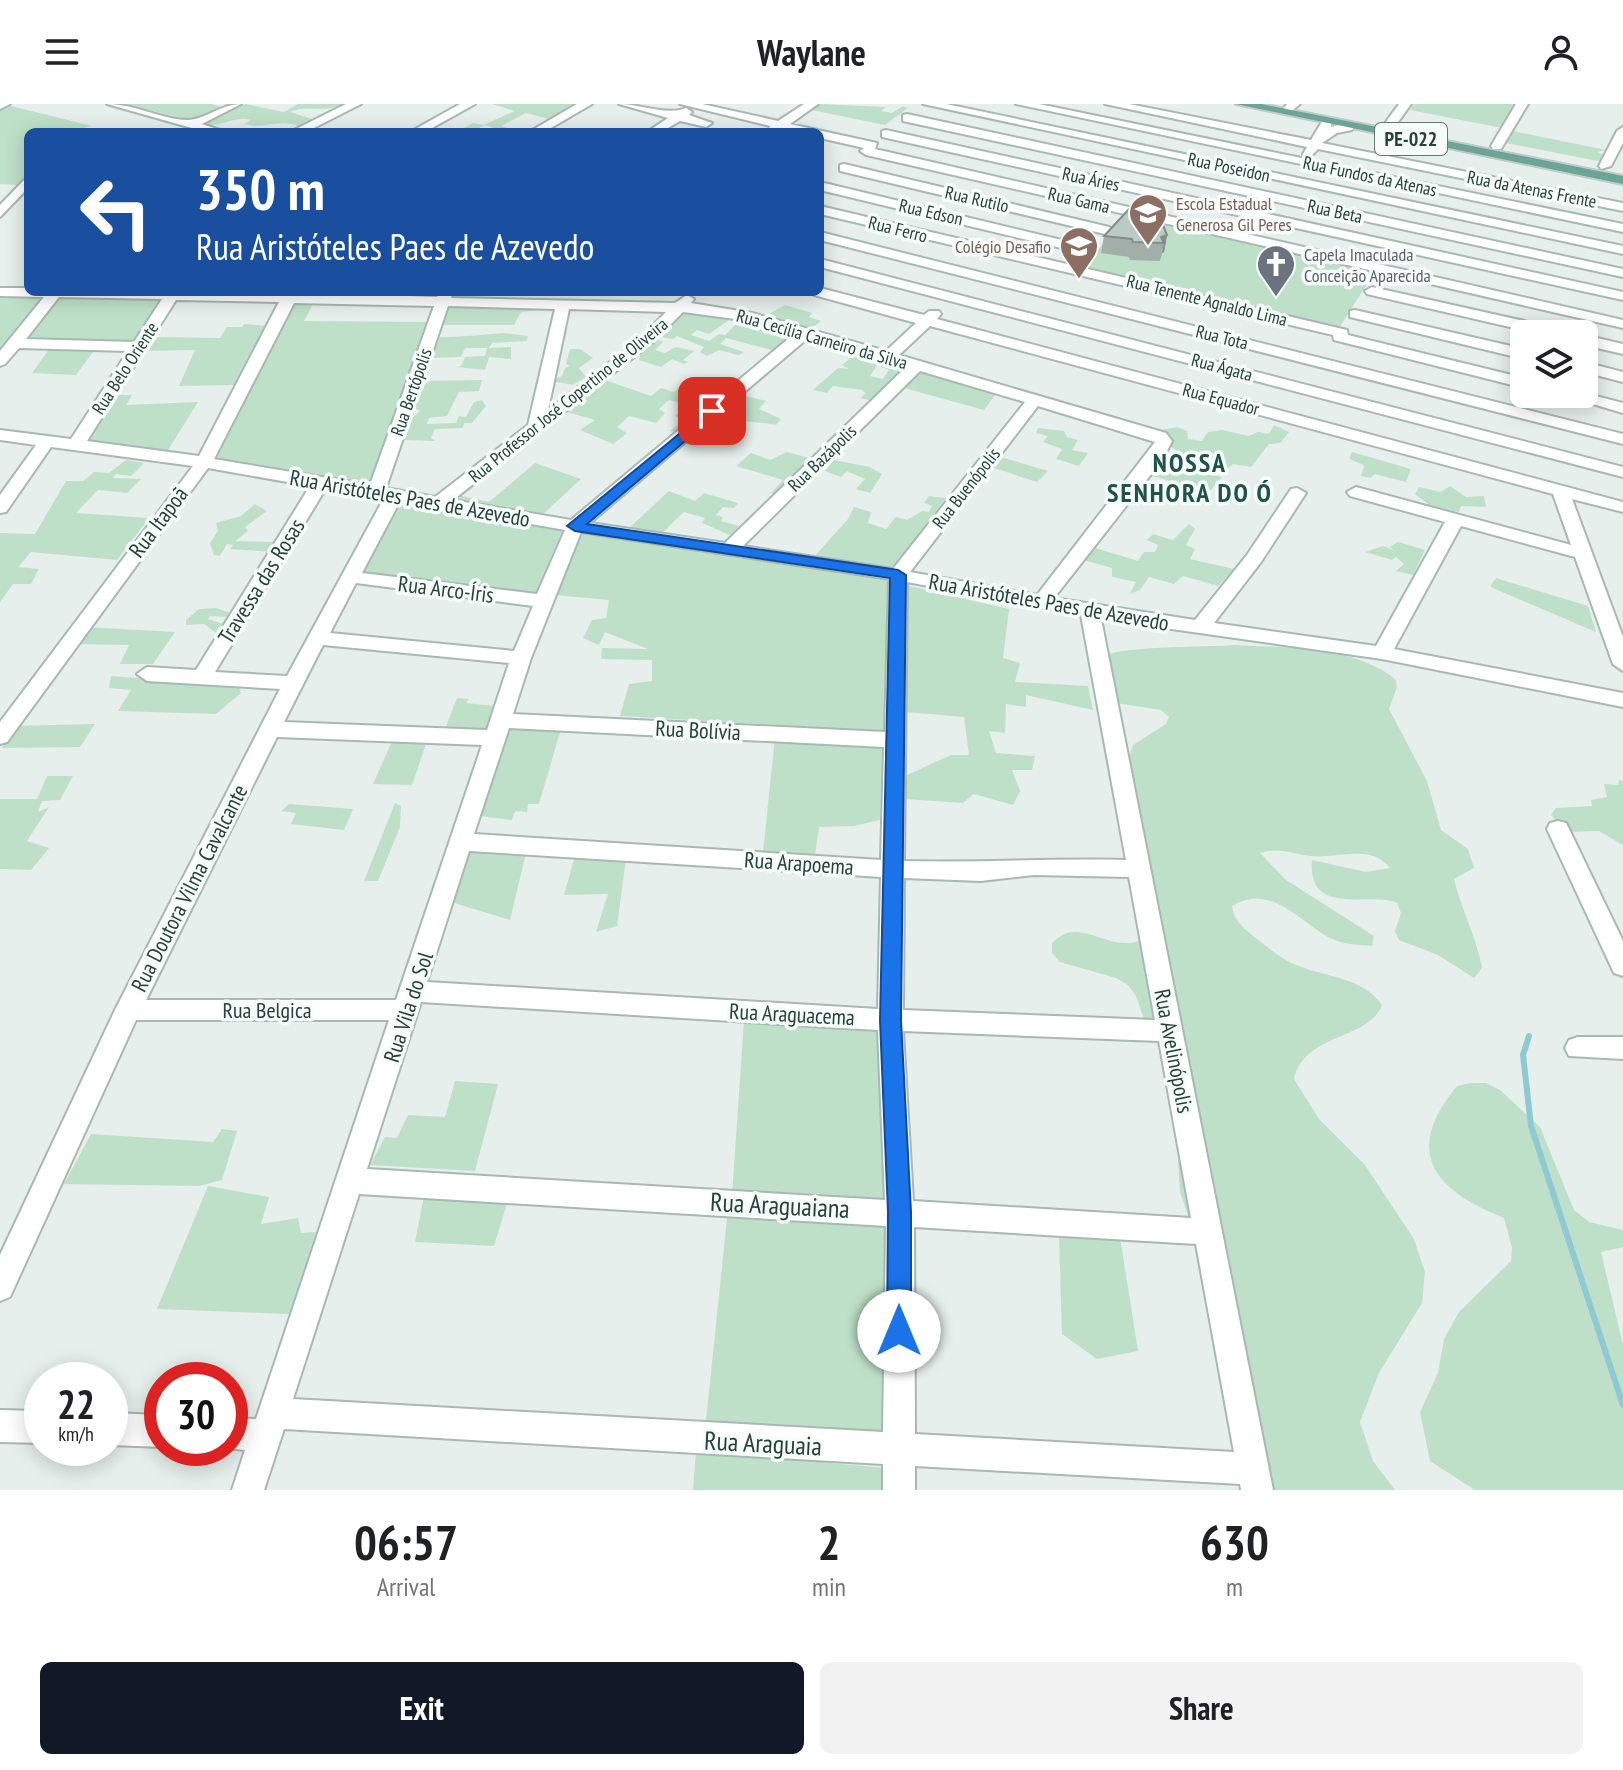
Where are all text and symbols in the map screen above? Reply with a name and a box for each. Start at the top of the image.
text: Waylane [757,29,866,76]
icon: menu [40,30,84,74]
icon: person [1539,30,1583,74]
road number: PE-022 [1375,123,1447,155]
street label: Rua Poseidon [1186,147,1272,187]
street label: Rua Fundos da Atenas [1301,151,1439,201]
text: 350 m [196,153,325,225]
icon: left [64,160,168,264]
street label: Rua Áries [1060,162,1122,196]
street label: Rua da Atenas Frente [1465,165,1599,213]
street label: Rua Rutilo [943,181,1011,218]
street label: Rua Gama [1046,182,1112,218]
school or university icon: Escola Estadual Generosa Gil Peres [1127,192,1169,247]
place label: Escola Estadual Generosa Gil Peres [1176,192,1292,236]
street label: Rua Edson [897,194,965,230]
street label: Rua Beta [1305,194,1365,228]
street label: Rua Ferro [866,211,930,247]
text: Rua Aristóteles Paes de Azevedo [196,223,594,270]
school or university icon: Colégio Desafio [1058,225,1100,280]
place label: Colégio Desafio [955,235,1051,258]
church icon: Capela Imaculada Conceição Aparecida [1255,243,1297,298]
place label: Capela Imaculada Conceição Aparecida [1304,243,1431,287]
street label: Rua Tenente Agnaldo Lima [1124,269,1290,331]
street label: Rua Cecília Carneiro da Silva [734,304,910,374]
street label: Rua Professor José Copertino de Oliveira [464,313,672,487]
street label: Rua Belo Oriente [87,318,163,418]
street label: Rua Tota [1193,319,1251,355]
map controls [1510,320,1598,408]
button: layers [1510,320,1598,408]
street label: Rua Bertópolis [385,345,437,439]
street label: Rua Ágata [1189,348,1255,386]
pin [678,377,746,445]
street label: Rua Equador [1180,378,1262,420]
icon: arrive [690,389,734,433]
street label: Rua Bazápolis [783,420,861,496]
street label: Rua Buenópolis [927,443,1005,533]
district label: NOSSA SENHORA DO Ó [1107,446,1273,509]
street label: Rua Aristóteles Paes de Azevedo [288,463,532,533]
street label: Rua Itapoã [122,481,194,563]
street label: Travessa das Rosas [211,513,311,649]
street label: Rua Aristóteles Paes de Azevedo [927,567,1171,637]
street label: Rua Arco-Íris [397,569,495,609]
street label: Rua Bolívia [655,714,741,746]
street label: Rua Doutora Vilma Cavalcante [125,780,253,996]
street label: Rua Arapoema [743,845,855,881]
street label: Rua Vila do Sol [377,947,439,1066]
street label: Rua Avelinópolis [1148,987,1200,1115]
street label: Rua Belgica [222,996,312,1024]
street label: Rua Araguacema [728,997,856,1031]
street label: Rua Araguaiana [709,1185,851,1225]
position arrow [857,1289,941,1373]
speed limit sign: 30 [144,1362,248,1466]
text: 22 [57,1378,95,1430]
text: km/h [58,1421,94,1447]
street label: Rua Araguaia [703,1423,823,1463]
text: 06:57 [354,1511,458,1573]
text: 2 [818,1511,840,1573]
text: 630 [1200,1511,1269,1573]
text: Arrival [377,1570,435,1603]
text: min [812,1570,846,1603]
text: m [1226,1570,1243,1603]
button: Exit [40,1662,804,1754]
button: Share [820,1662,1583,1754]

